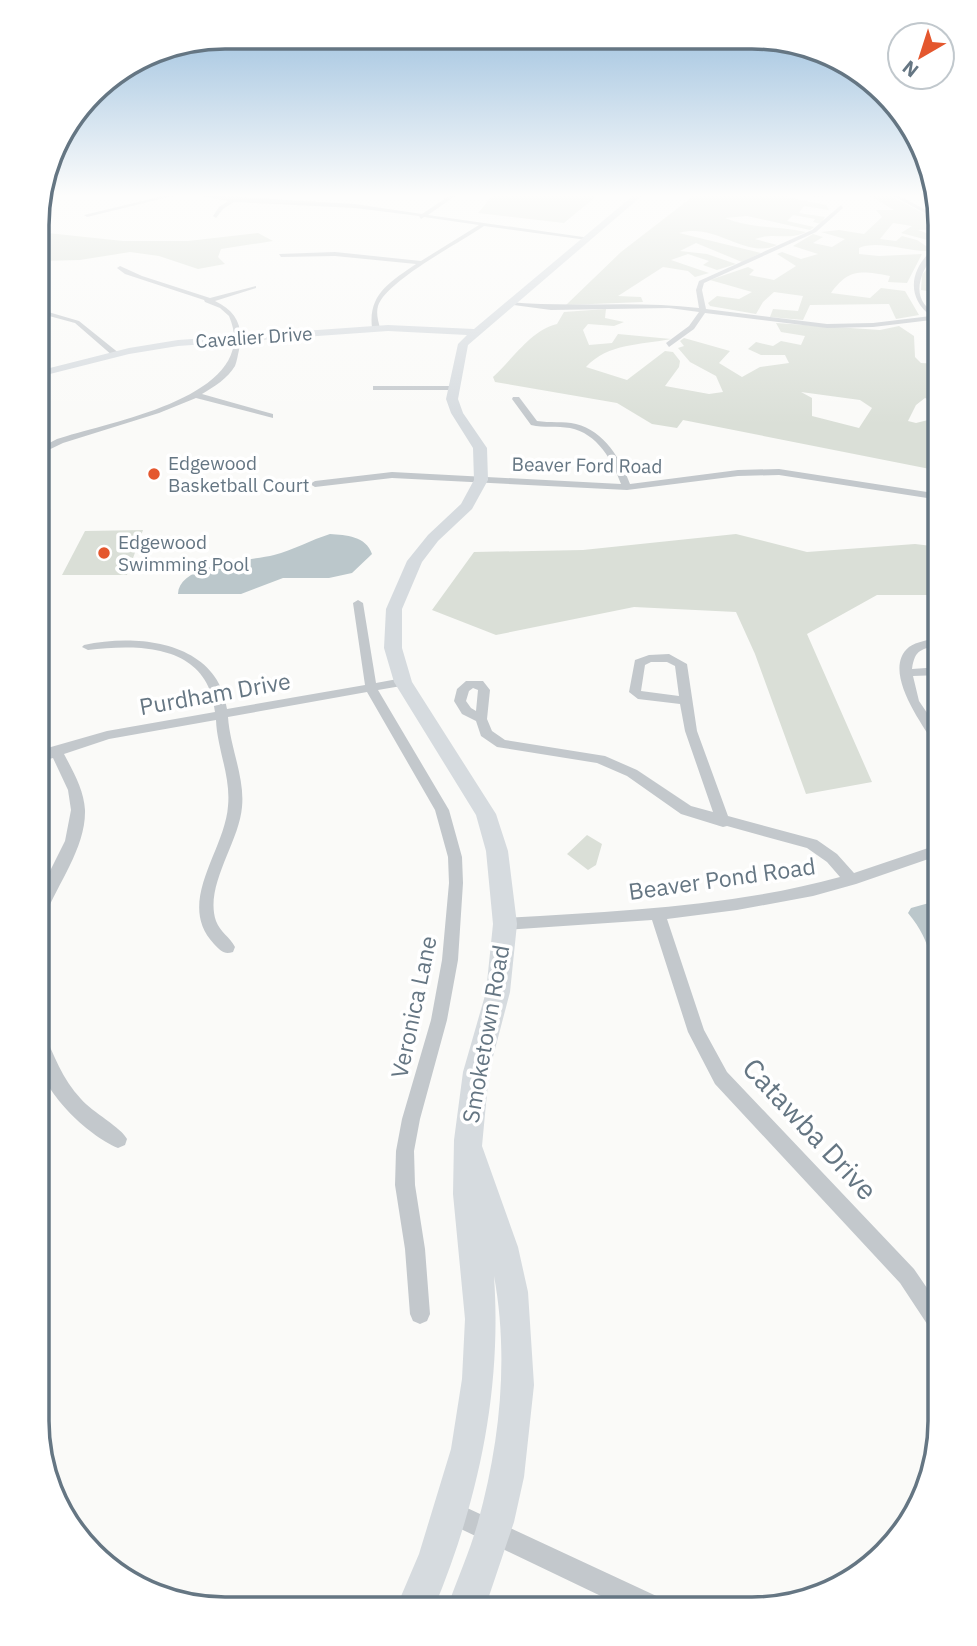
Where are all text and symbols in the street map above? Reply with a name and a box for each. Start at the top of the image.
north arrow [886,21,956,91]
text: N [897,56,923,83]
street label: Cavalier Drive [195,321,313,353]
place label: Edgewood Basketball Court [168,451,309,497]
street label: Beaver Ford Road [511,452,663,478]
marker: Edgewood Basketball Court [146,466,162,482]
place label: Edgewood Swimming Pool [118,530,249,576]
marker: Edgewood Swimming Pool [96,545,112,561]
street label: Purdham Drive [137,665,293,721]
street label: Beaver Pond Road [626,850,817,906]
street label: Veronica Lane [383,933,443,1081]
street label: Smoketown Road [455,942,515,1125]
street label: Catawba Drive [735,1050,886,1208]

